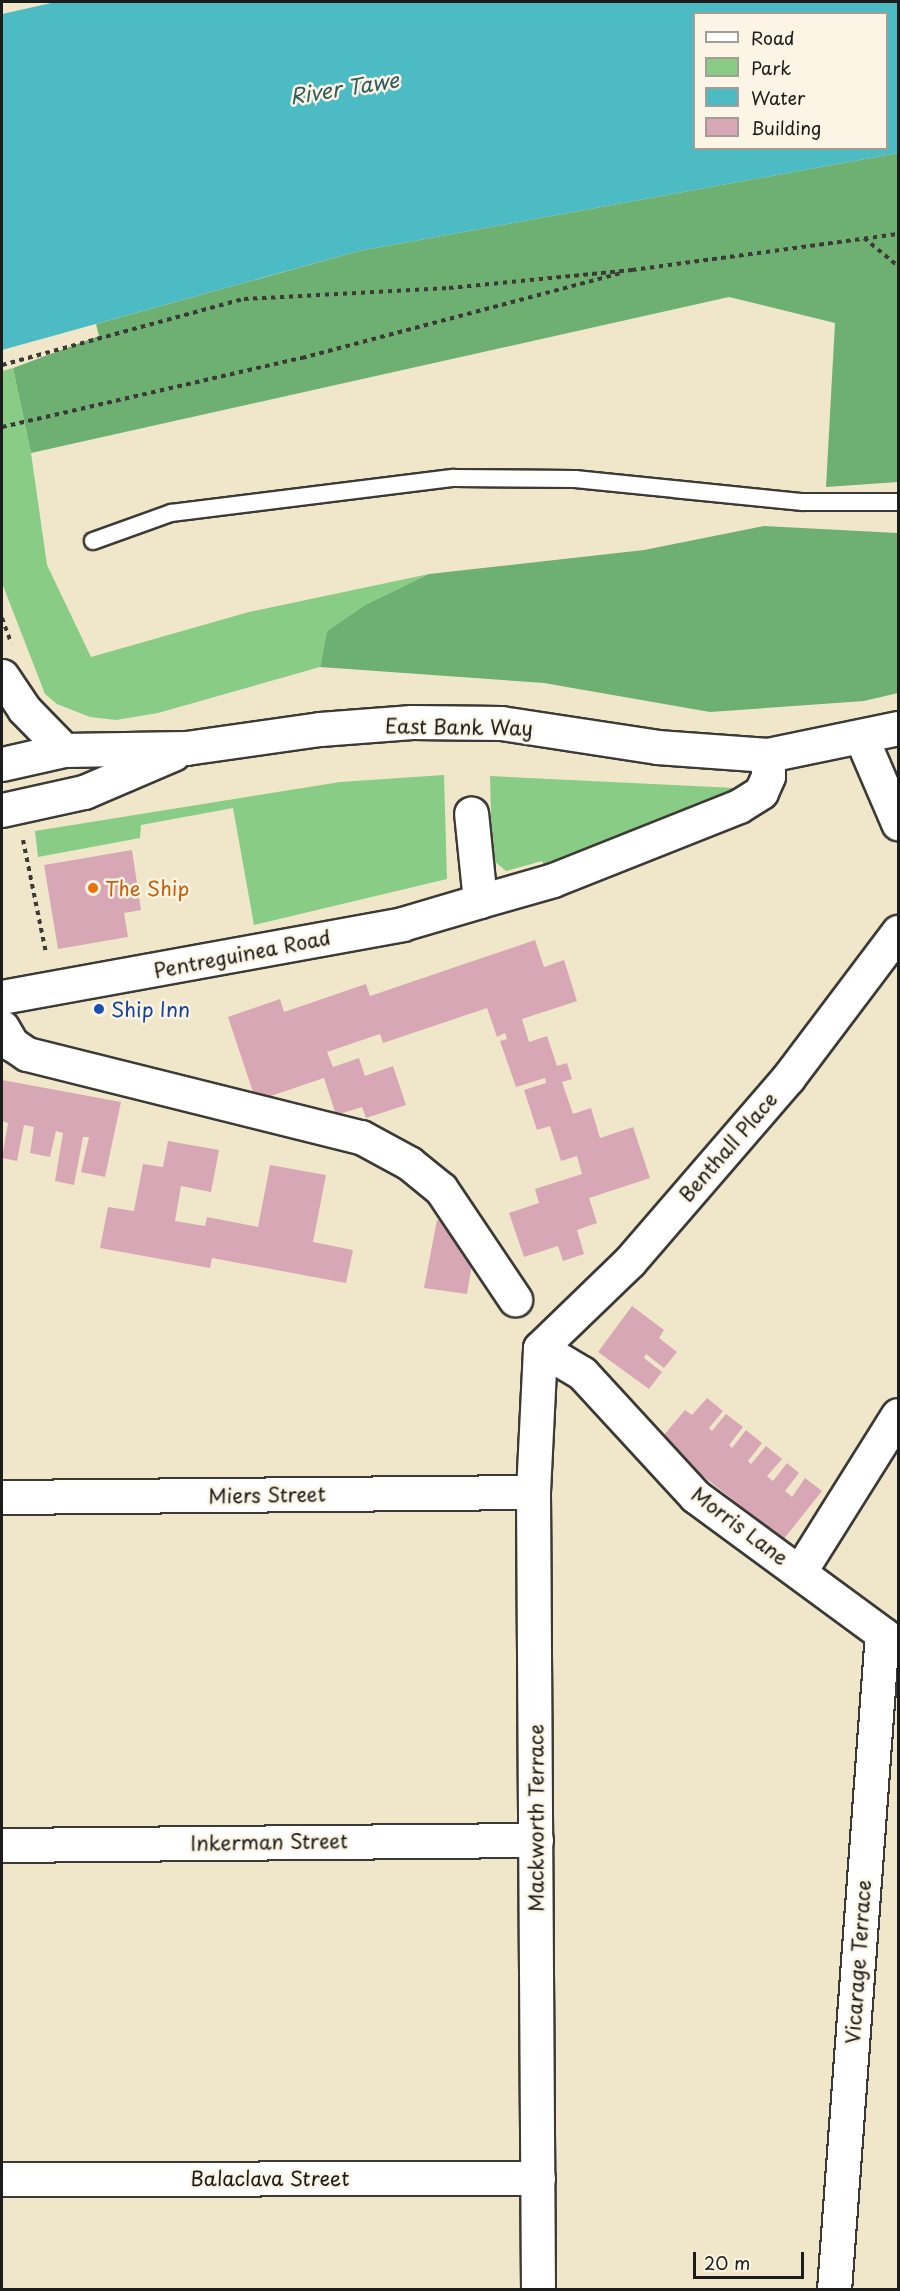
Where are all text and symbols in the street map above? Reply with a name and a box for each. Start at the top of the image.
legend [693,12,888,150]
text: Road [751,24,795,51]
text: Park [751,54,791,81]
water label: River Tawe [288,66,400,108]
text: Water [751,84,805,111]
text: Building [751,114,821,141]
street label: East Bank Way [385,714,533,740]
place label: The Ship [105,876,189,900]
marker: The Ship [86,881,100,895]
street label: Pentreguinea Road [151,925,333,983]
place label: Ship Inn [111,997,190,1021]
marker: Ship Inn [92,1002,106,1016]
street label: Benthall Place [674,1087,782,1207]
street label: Miers Street [207,1482,327,1508]
street label: Morris Lane [687,1482,793,1570]
street label: Mackworth Terrace [524,1724,548,1912]
street label: Inkerman Street [189,1829,349,1855]
street label: Vicarage Terrace [840,1879,876,2045]
street label: Balaclava Street [190,2166,350,2190]
scale bar [696,2240,807,2278]
text: 20 m [704,2249,750,2276]

